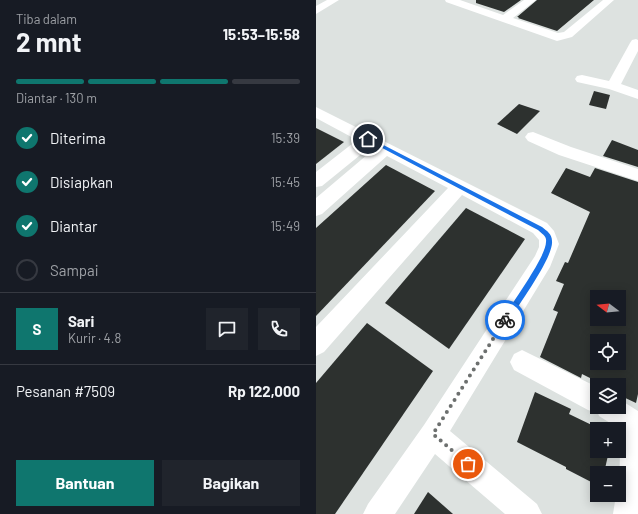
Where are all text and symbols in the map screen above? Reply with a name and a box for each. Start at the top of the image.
text: Tiba dalam [16,11,77,27]
text: 15:53–15:58 [223,25,300,43]
text: 2 mnt [16,26,82,57]
text: Diantar · 130 m [16,90,97,106]
pin [351,122,385,156]
icon: check [16,127,38,149]
icon: home [357,128,379,150]
text: Diterima [50,129,106,147]
text: 15:39 [271,130,300,146]
icon: check [16,171,38,193]
text: Disiapkan [50,173,113,191]
text: 15:45 [271,174,300,190]
icon: check [16,215,38,237]
text: Diantar [50,217,97,235]
text: 15:49 [270,218,300,234]
text: Sampai [50,261,99,279]
north arrow [590,290,626,326]
map controls [590,290,626,502]
courier [485,300,525,340]
button: chat [206,308,248,350]
button: phone [258,308,300,350]
icon: bike [494,309,516,331]
text: Sari [68,312,94,330]
text: S [33,320,41,338]
text: Kurir · 4.8 [68,330,121,346]
button: locate [590,334,626,370]
button: layers [590,378,626,414]
text: Pesanan #7509 [16,382,115,400]
text: Rp 122,000 [228,382,300,400]
button: + [590,422,626,458]
pin [451,447,485,481]
icon: bag [457,453,479,475]
button: Bantuan [16,460,154,506]
button: Bagikan [162,460,300,506]
button: − [590,466,626,502]

